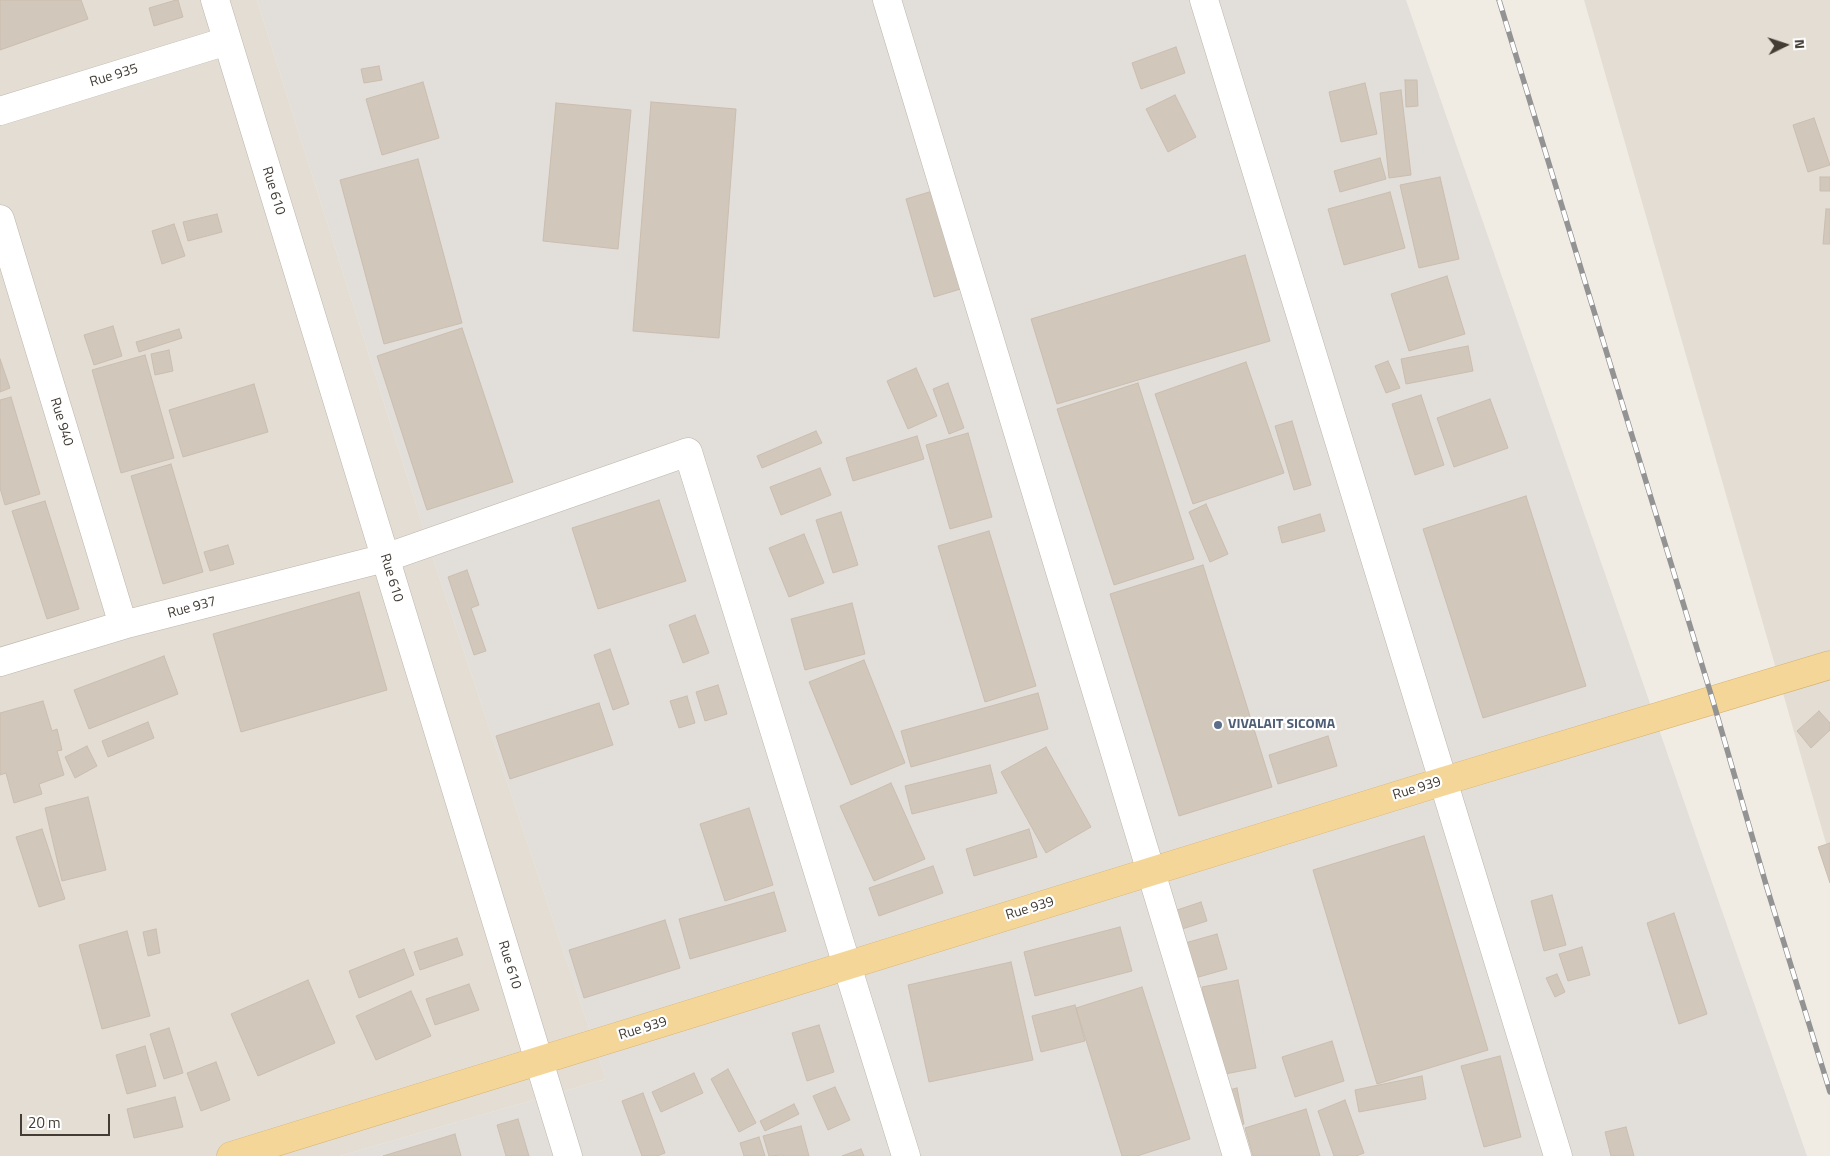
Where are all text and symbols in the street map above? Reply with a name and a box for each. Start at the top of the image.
north arrow [1760,20,1810,70]
text: N [1790,38,1811,49]
street label: Rue 935 [88,61,140,91]
street label: Rue 610 [258,165,288,217]
street label: Rue 940 [46,396,76,448]
street label: Rue 610 [376,552,406,604]
street label: Rue 937 [166,593,218,623]
place label: VIVALAIT SICOMA [1228,717,1335,733]
marker: VIVALAIT SICOMA [1212,719,1224,731]
street label: Rue 939 [1391,774,1443,804]
street label: Rue 939 [1004,894,1056,924]
street label: Rue 610 [494,939,524,991]
street label: Rue 939 [617,1014,669,1044]
scale bar [22,1104,112,1136]
text: 20 m [28,1111,61,1134]

